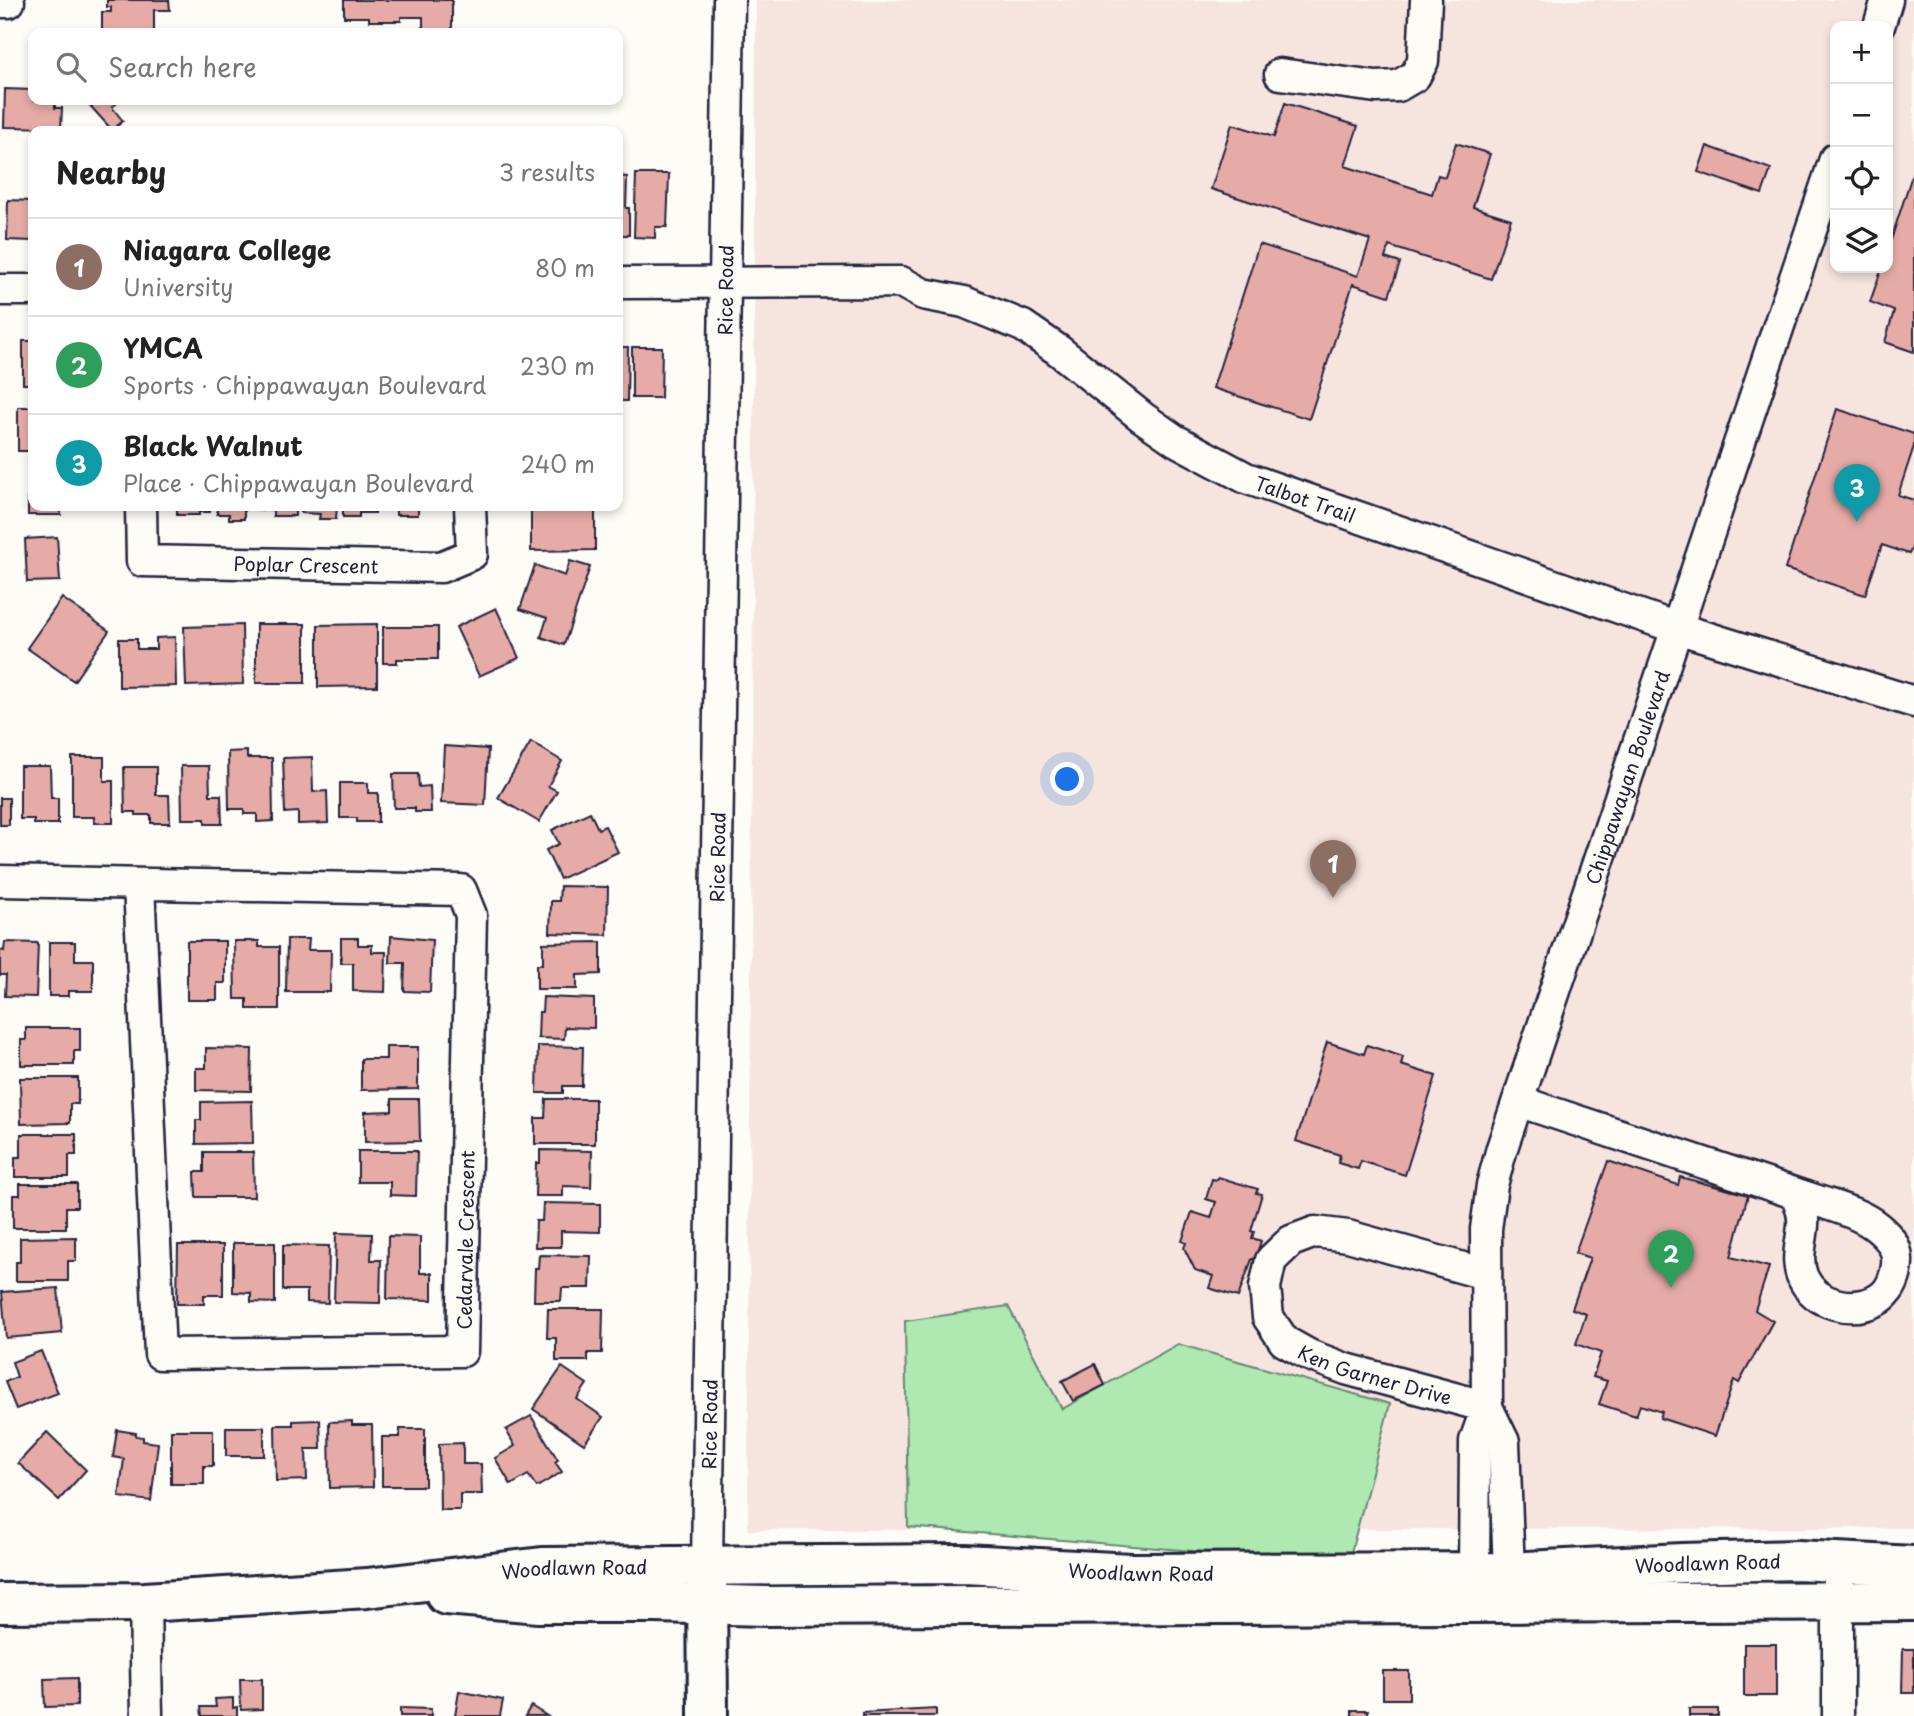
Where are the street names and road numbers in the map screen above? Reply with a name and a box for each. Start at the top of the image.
street label: Rice Road [710,245,740,336]
street label: Talbot Trail [1251,468,1359,529]
street label: Poplar Crescent [233,549,379,580]
street label: Chippawayan Boulevard [1578,666,1676,888]
street label: Rice Road [702,812,732,903]
street label: Cedarvale Crescent [449,1150,481,1330]
street label: Ken Garner Drive [1293,1338,1455,1411]
street label: Rice Road [694,1379,724,1470]
street label: Woodlawn Road [1634,1546,1781,1579]
street label: Woodlawn Road [500,1552,647,1586]
street label: Woodlawn Road [1067,1556,1214,1587]

